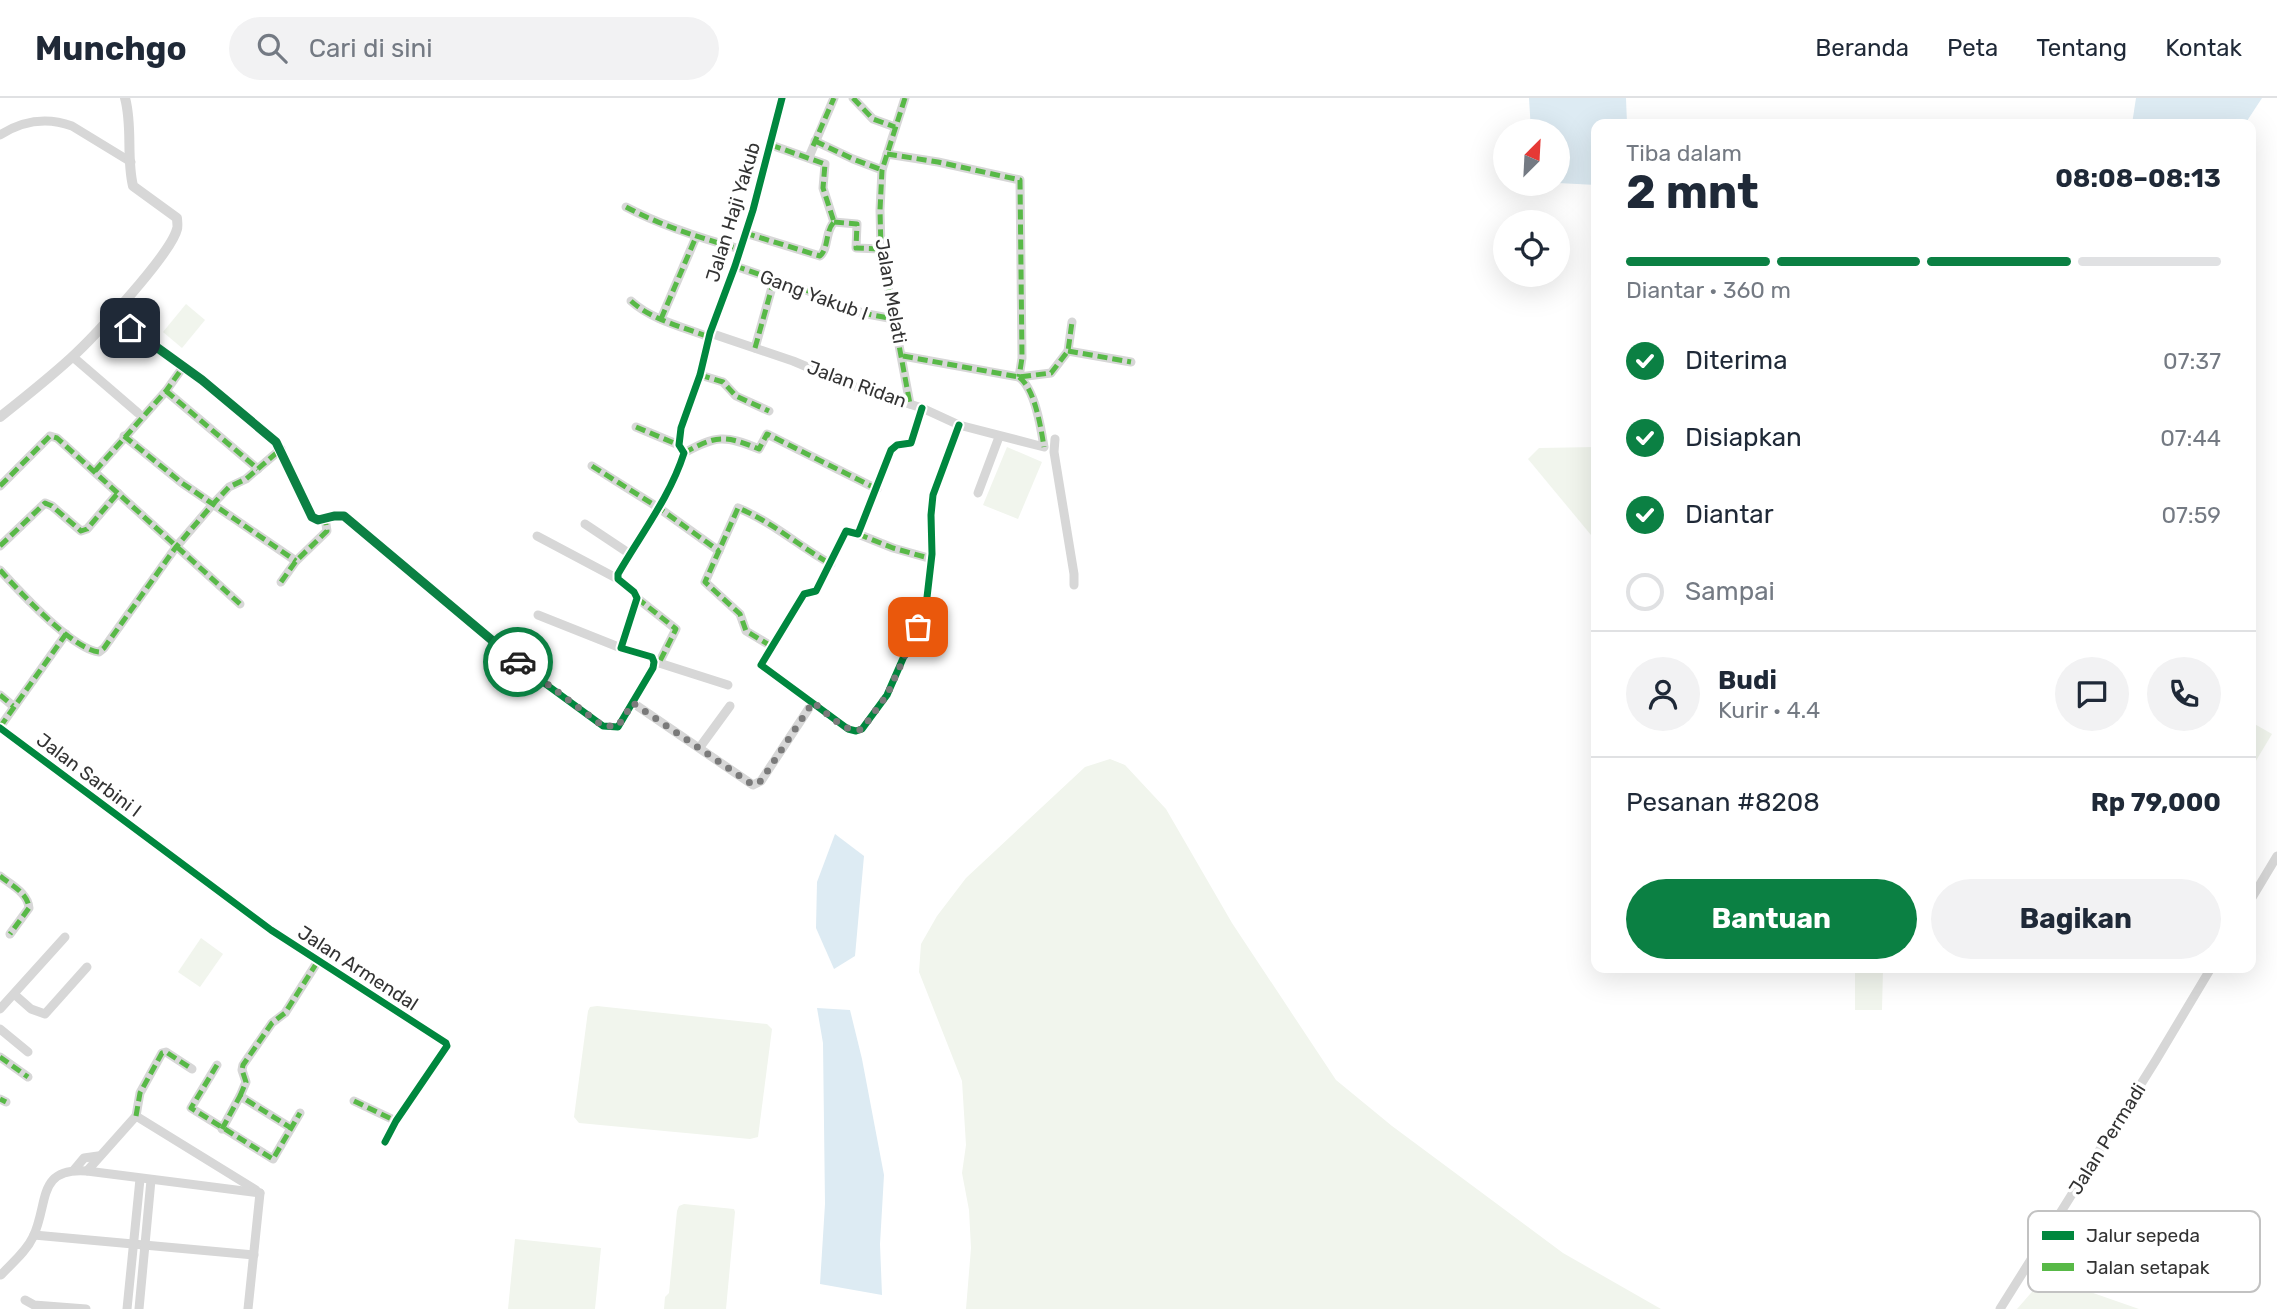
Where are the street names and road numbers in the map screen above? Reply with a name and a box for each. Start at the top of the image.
street label: Jalan Haji Yakub [701,139,765,285]
street label: Jalan Melati [870,237,912,345]
street label: Gang Yakub I [757,265,871,325]
street label: Jalan Ridan [804,355,910,413]
street label: Jalan Sarbini I [32,728,146,822]
street label: Jalan Armendal [294,921,422,1015]
street label: Jalan Permadi [2064,1079,2150,1199]

